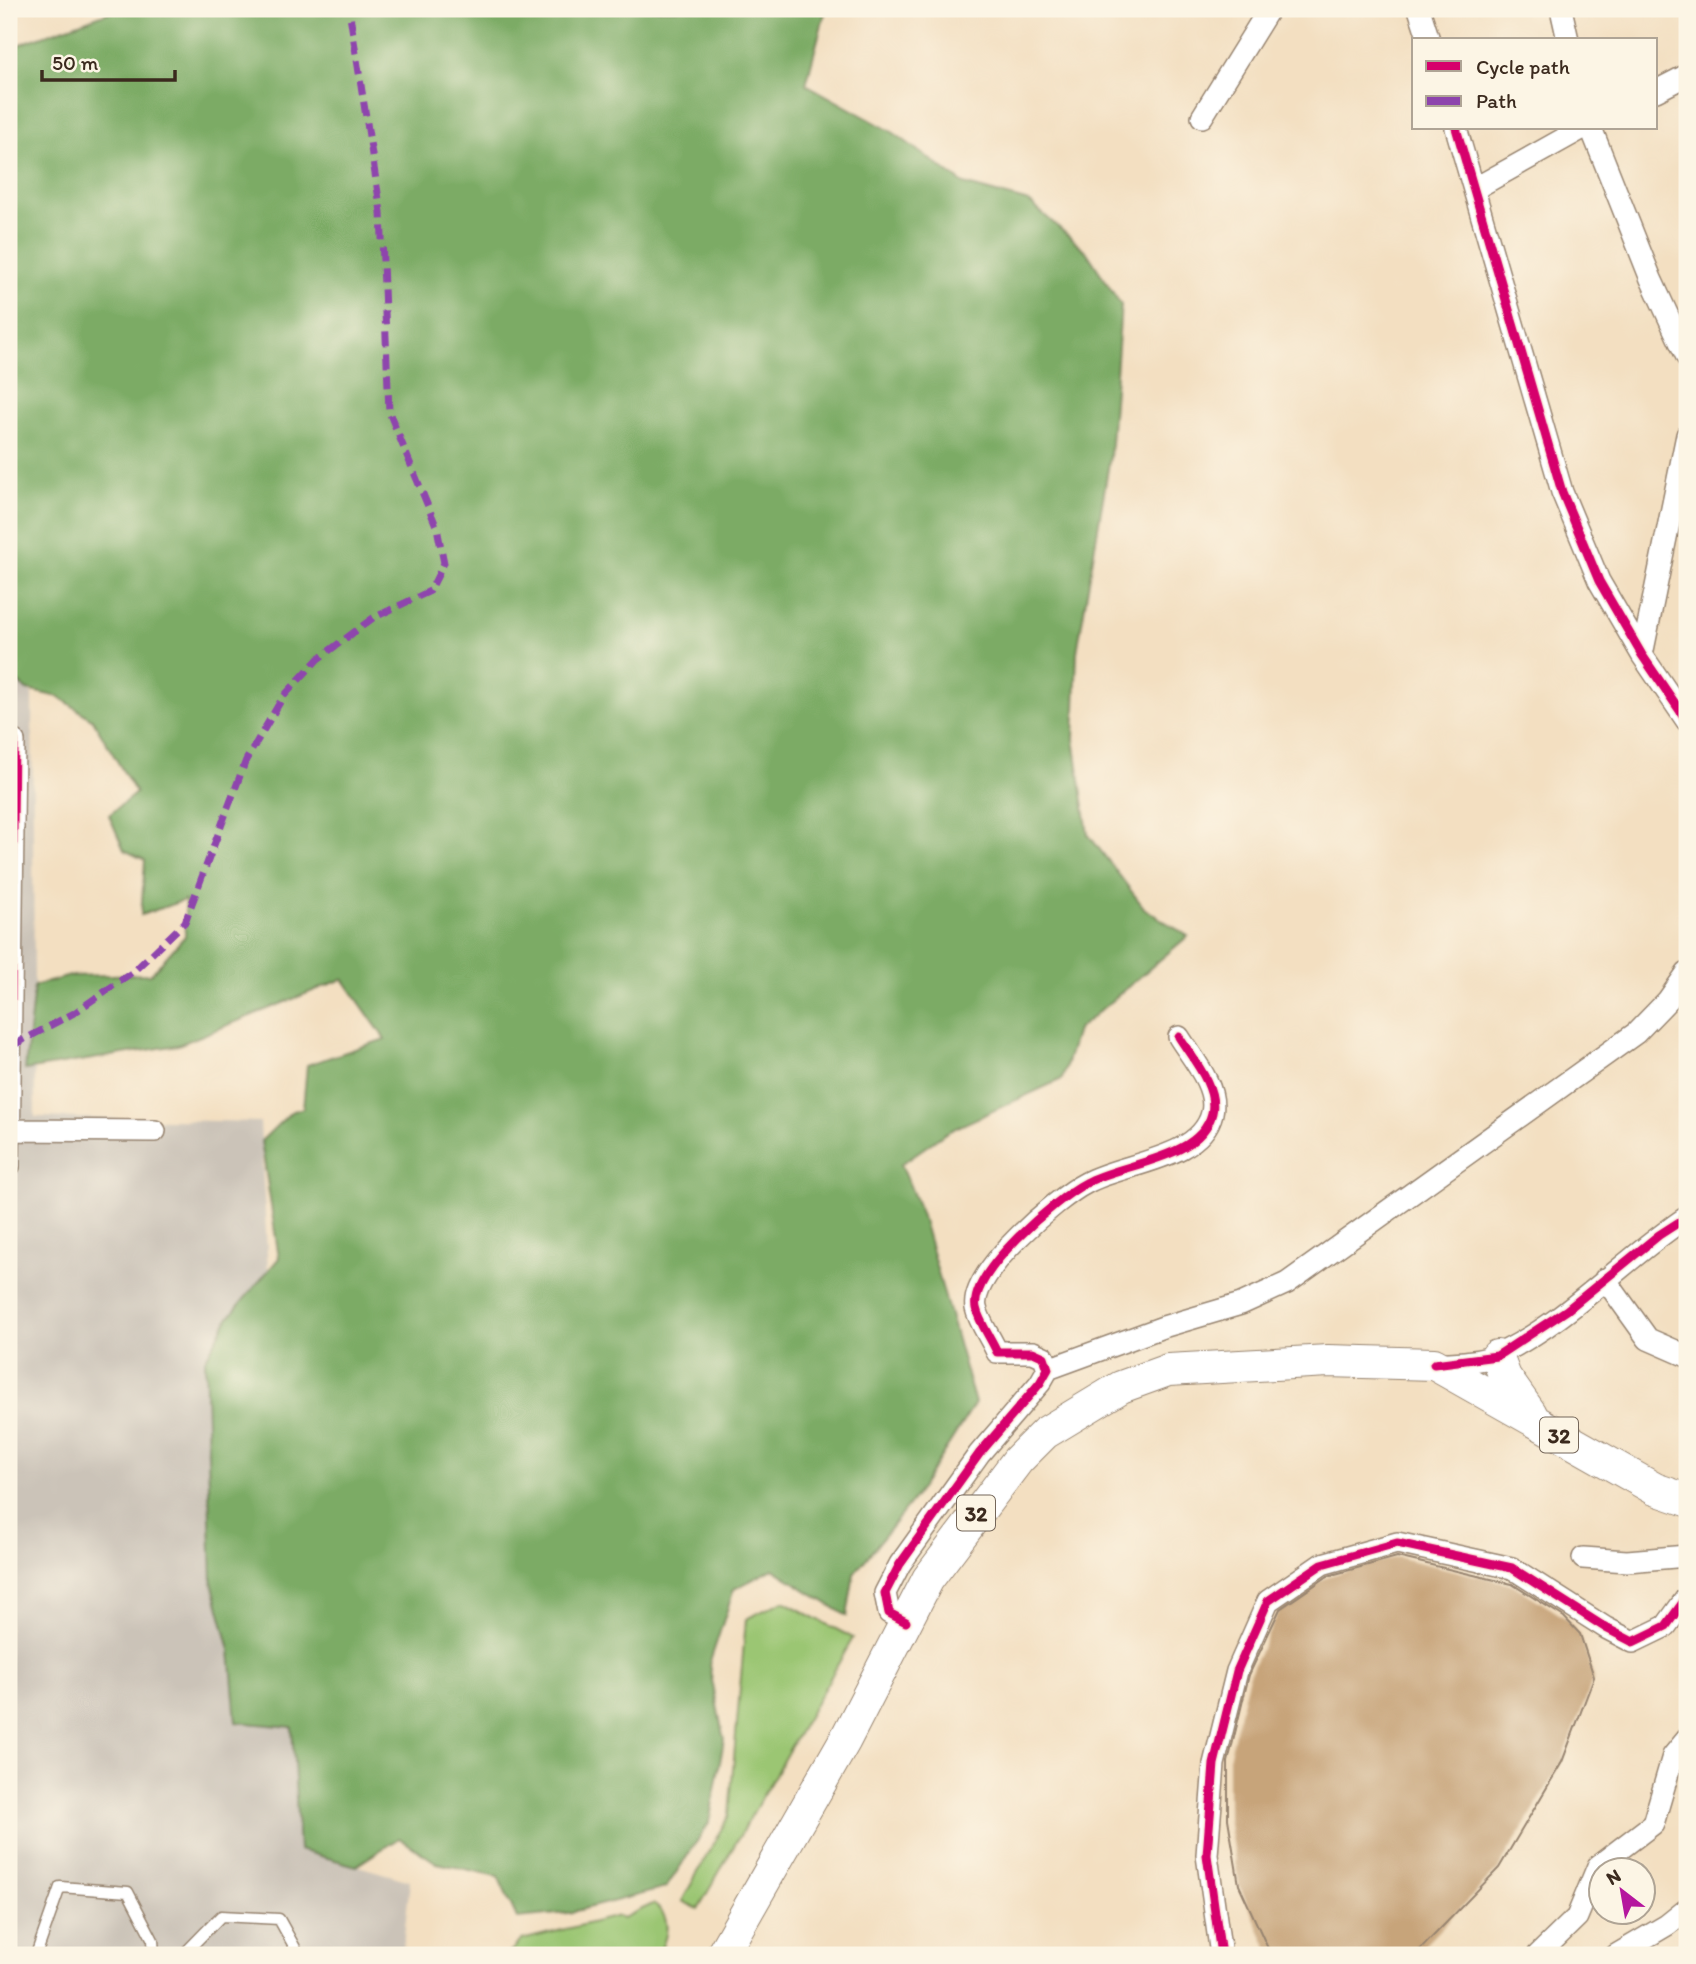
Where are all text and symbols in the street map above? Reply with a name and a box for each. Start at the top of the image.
scale bar [42,38,175,82]
legend [1412,38,1658,130]
text: 50 m [52,50,99,75]
text: Cycle path [1476,54,1570,79]
text: Path [1476,88,1517,113]
road number: 32 [1540,1418,1578,1452]
road number: 32 [957,1496,995,1530]
north arrow [1588,1856,1658,1926]
text: N [1602,1864,1625,1890]

